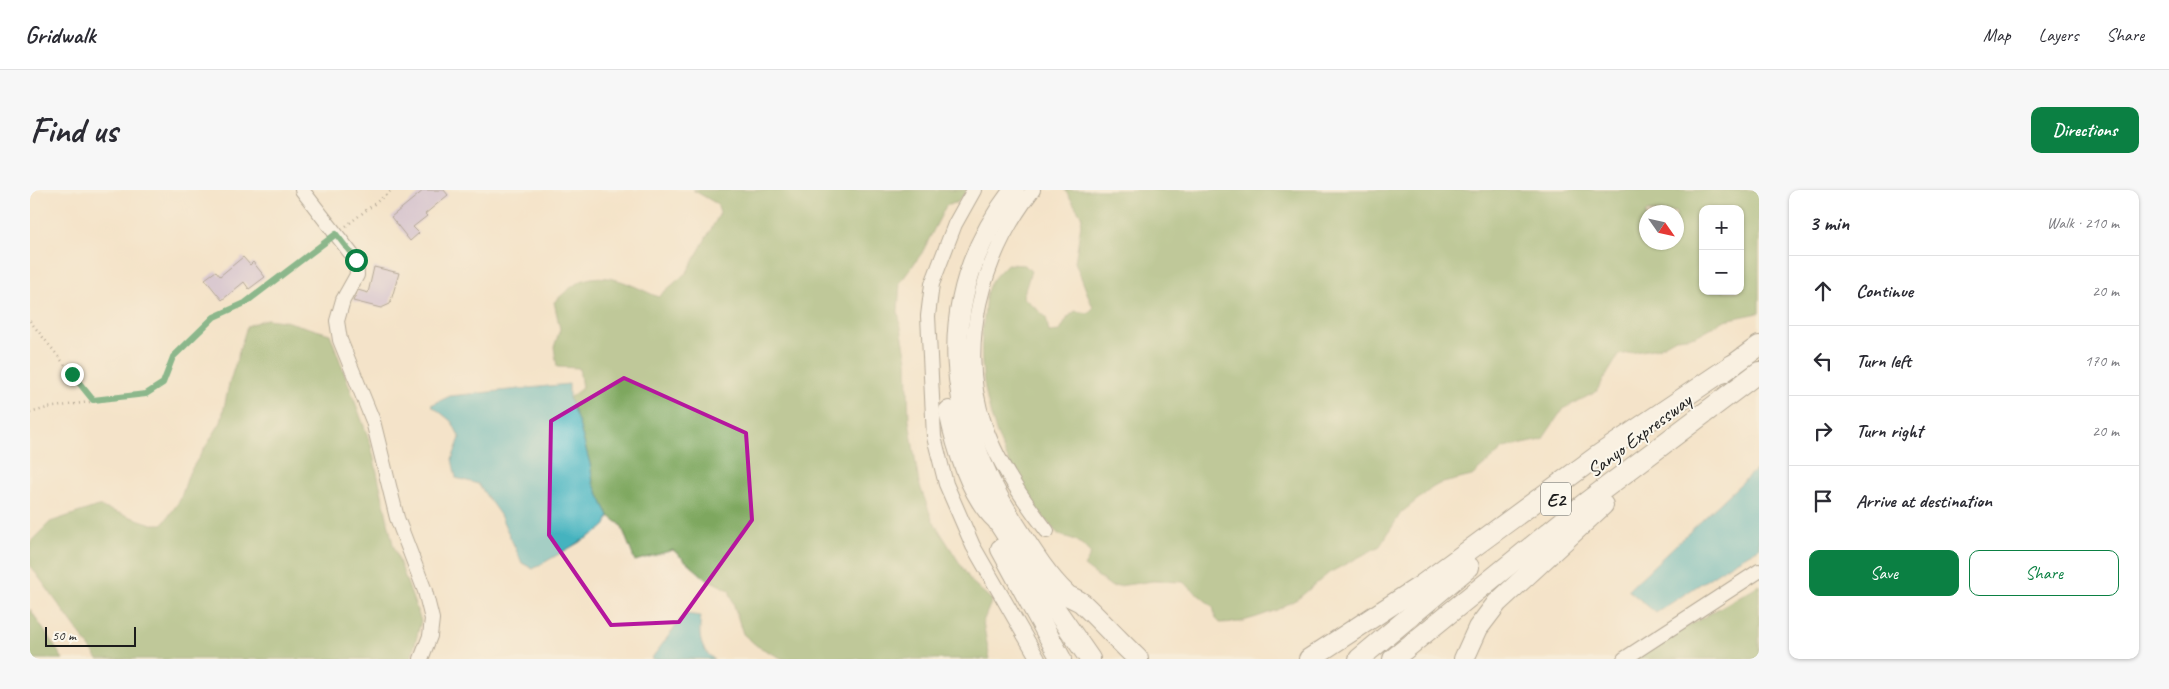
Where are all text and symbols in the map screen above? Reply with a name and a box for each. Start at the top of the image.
text: Gridwalk [25,20,95,50]
text: Map [1983,24,2011,46]
text: Layers [2039,24,2078,46]
text: Share [2106,24,2144,46]
button: Directions [2031,107,2139,153]
text: Find us [30,108,117,153]
north arrow [1639,205,1684,250]
map controls [1699,205,1744,295]
button: + [1699,205,1744,250]
text: 3 min [1809,210,1849,236]
text: Walk · 210 m [2047,213,2119,233]
route start [345,249,368,272]
button: − [1699,250,1744,295]
icon: ahead [1809,277,1837,305]
text: Continue [1856,279,1913,303]
text: 20 m [2092,281,2119,301]
icon: left [1809,347,1837,375]
text: Turn left [1856,349,1911,373]
text: 170 m [2085,351,2119,371]
route end [61,363,84,386]
street label: Sanyo Expressway [1582,387,1698,483]
icon: right [1809,417,1837,445]
text: Turn right [1856,419,1923,443]
text: 20 m [2092,421,2119,441]
road number: E2 [1541,482,1571,516]
icon: arrive [1809,487,1837,515]
text: Arrive at destination [1856,489,1992,513]
button: Save [1809,550,1959,596]
button: Share [1969,550,2119,596]
scale bar [45,624,136,647]
text: 50 m [52,627,76,644]

